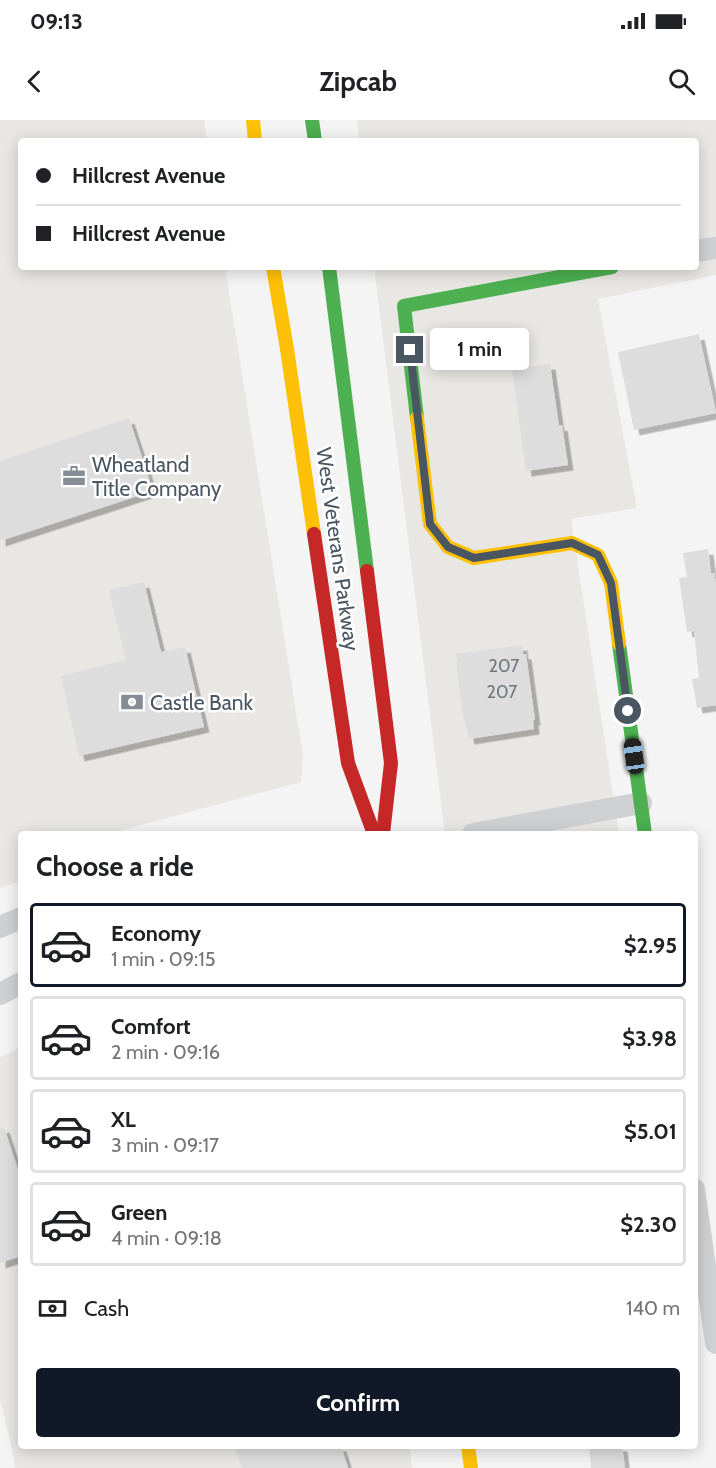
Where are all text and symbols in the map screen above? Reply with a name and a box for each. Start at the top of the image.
text: 09:13 [30,8,83,35]
icon: back [18,65,51,98]
text: Zipcab [319,65,397,98]
icon: search [665,65,698,98]
text: Hillcrest Avenue [72,162,225,189]
text: Hillcrest Avenue [72,220,225,247]
callout: 1 min [431,329,530,371]
route end [396,336,423,363]
text: 1 min [457,337,502,361]
street label: West Veterans Parkway [311,446,365,653]
place label: Wheatland Title Company [92,452,222,501]
office icon: Wheatland Title Company [61,463,87,489]
house number: 207 [489,655,519,677]
house number: 207 [487,681,517,703]
bank icon: Castle Bank [119,689,145,715]
place label: Castle Bank [150,690,253,715]
route start [614,697,641,724]
car [623,737,645,775]
text: Choose a ride [36,850,194,883]
icon: car [39,918,93,972]
text: Economy [111,920,201,947]
text: $2.95 [624,932,677,959]
text: 1 min · 09:15 [111,947,216,971]
icon: car [39,1011,93,1065]
text: Comfort [111,1013,190,1040]
text: $3.98 [622,1025,677,1052]
text: 2 min · 09:16 [111,1040,220,1064]
icon: car [39,1104,93,1158]
text: XL [111,1106,136,1133]
text: $5.01 [624,1118,677,1145]
text: 3 min · 09:17 [111,1133,219,1157]
icon: car [39,1197,93,1251]
text: Green [111,1199,167,1226]
text: $2.30 [620,1211,677,1238]
text: 4 min · 09:18 [111,1226,222,1250]
icon: cash [36,1292,69,1325]
text: Cash [84,1295,129,1322]
text: 140 m [626,1296,680,1320]
button: Confirm [36,1368,680,1437]

